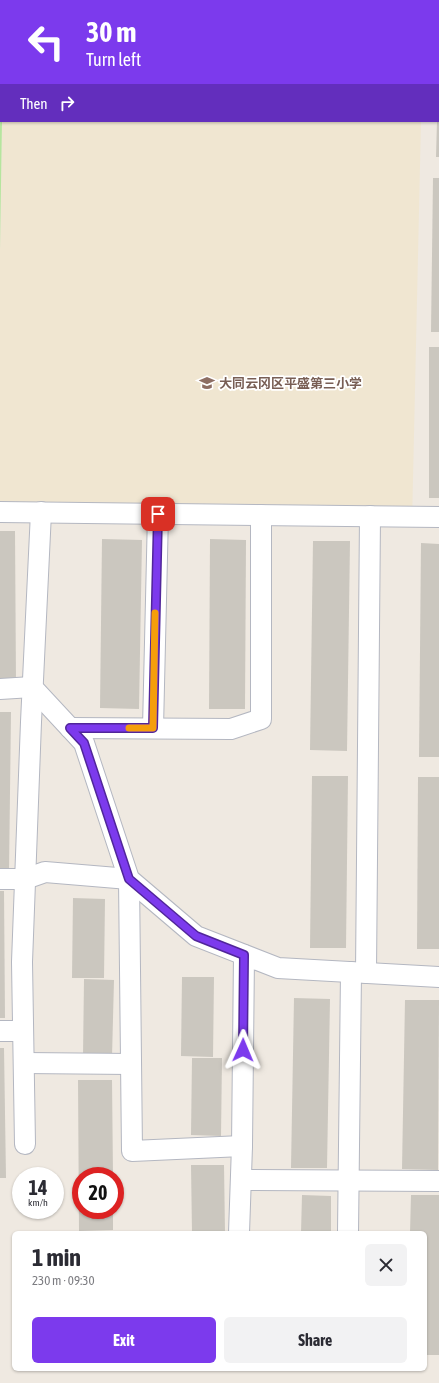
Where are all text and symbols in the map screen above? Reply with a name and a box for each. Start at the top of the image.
icon: left [20,16,72,68]
text: 30 m [86,16,136,48]
text: Turn left [86,49,141,70]
icon: right [56,92,78,114]
text: Then [20,95,48,112]
school or university icon: 大同云冈区平盛第三小学 [198,374,216,392]
place label: 大同云冈区平盛第三小学 [219,376,362,391]
pin [141,497,175,531]
icon: arrive [147,503,169,525]
position arrow [222,1029,264,1071]
speed limit sign: 20 [72,1167,124,1219]
text: 14 [29,1176,47,1199]
text: km/h [28,1197,48,1208]
text: 1 min [32,1244,81,1271]
button: close [365,1244,407,1286]
text: 230 m · 09:30 [32,1273,95,1288]
button: Exit [32,1317,216,1363]
button: Share [224,1317,407,1363]

